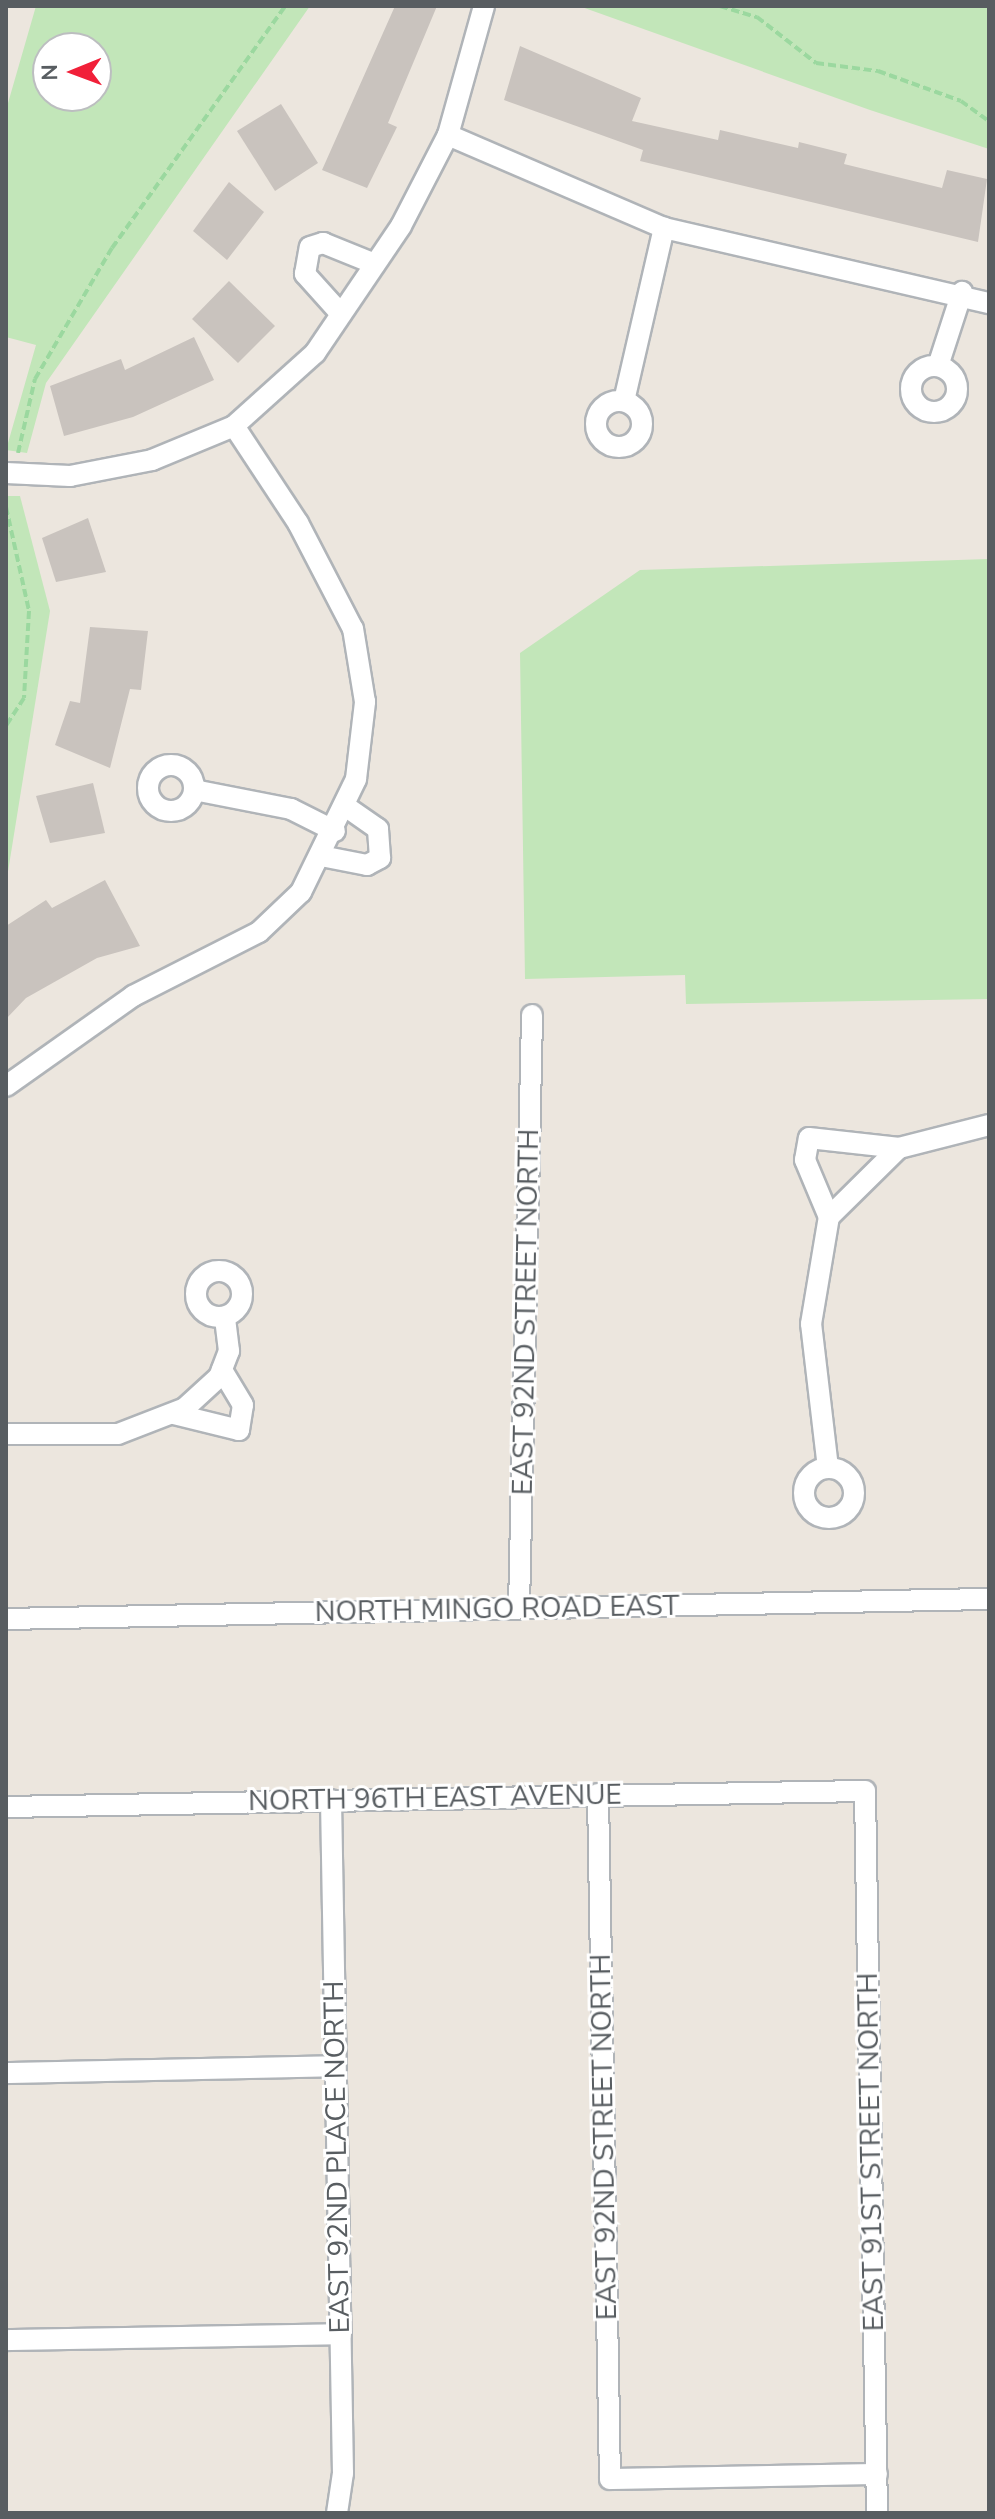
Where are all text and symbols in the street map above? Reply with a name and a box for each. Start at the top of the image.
north arrow [32,32,112,112]
text: N [35,64,65,81]
street label: EAST 92ND STREET NORTH [506,1128,546,1496]
street label: NORTH MINGO ROAD EAST [314,1589,680,1629]
street label: NORTH 96TH EAST AVENUE [248,1778,622,1818]
street label: EAST 92ND STREET NORTH [584,1953,624,2321]
street label: EAST 91ST STREET NORTH [851,1972,891,2332]
street label: EAST 92ND PLACE NORTH [317,1980,357,2334]

